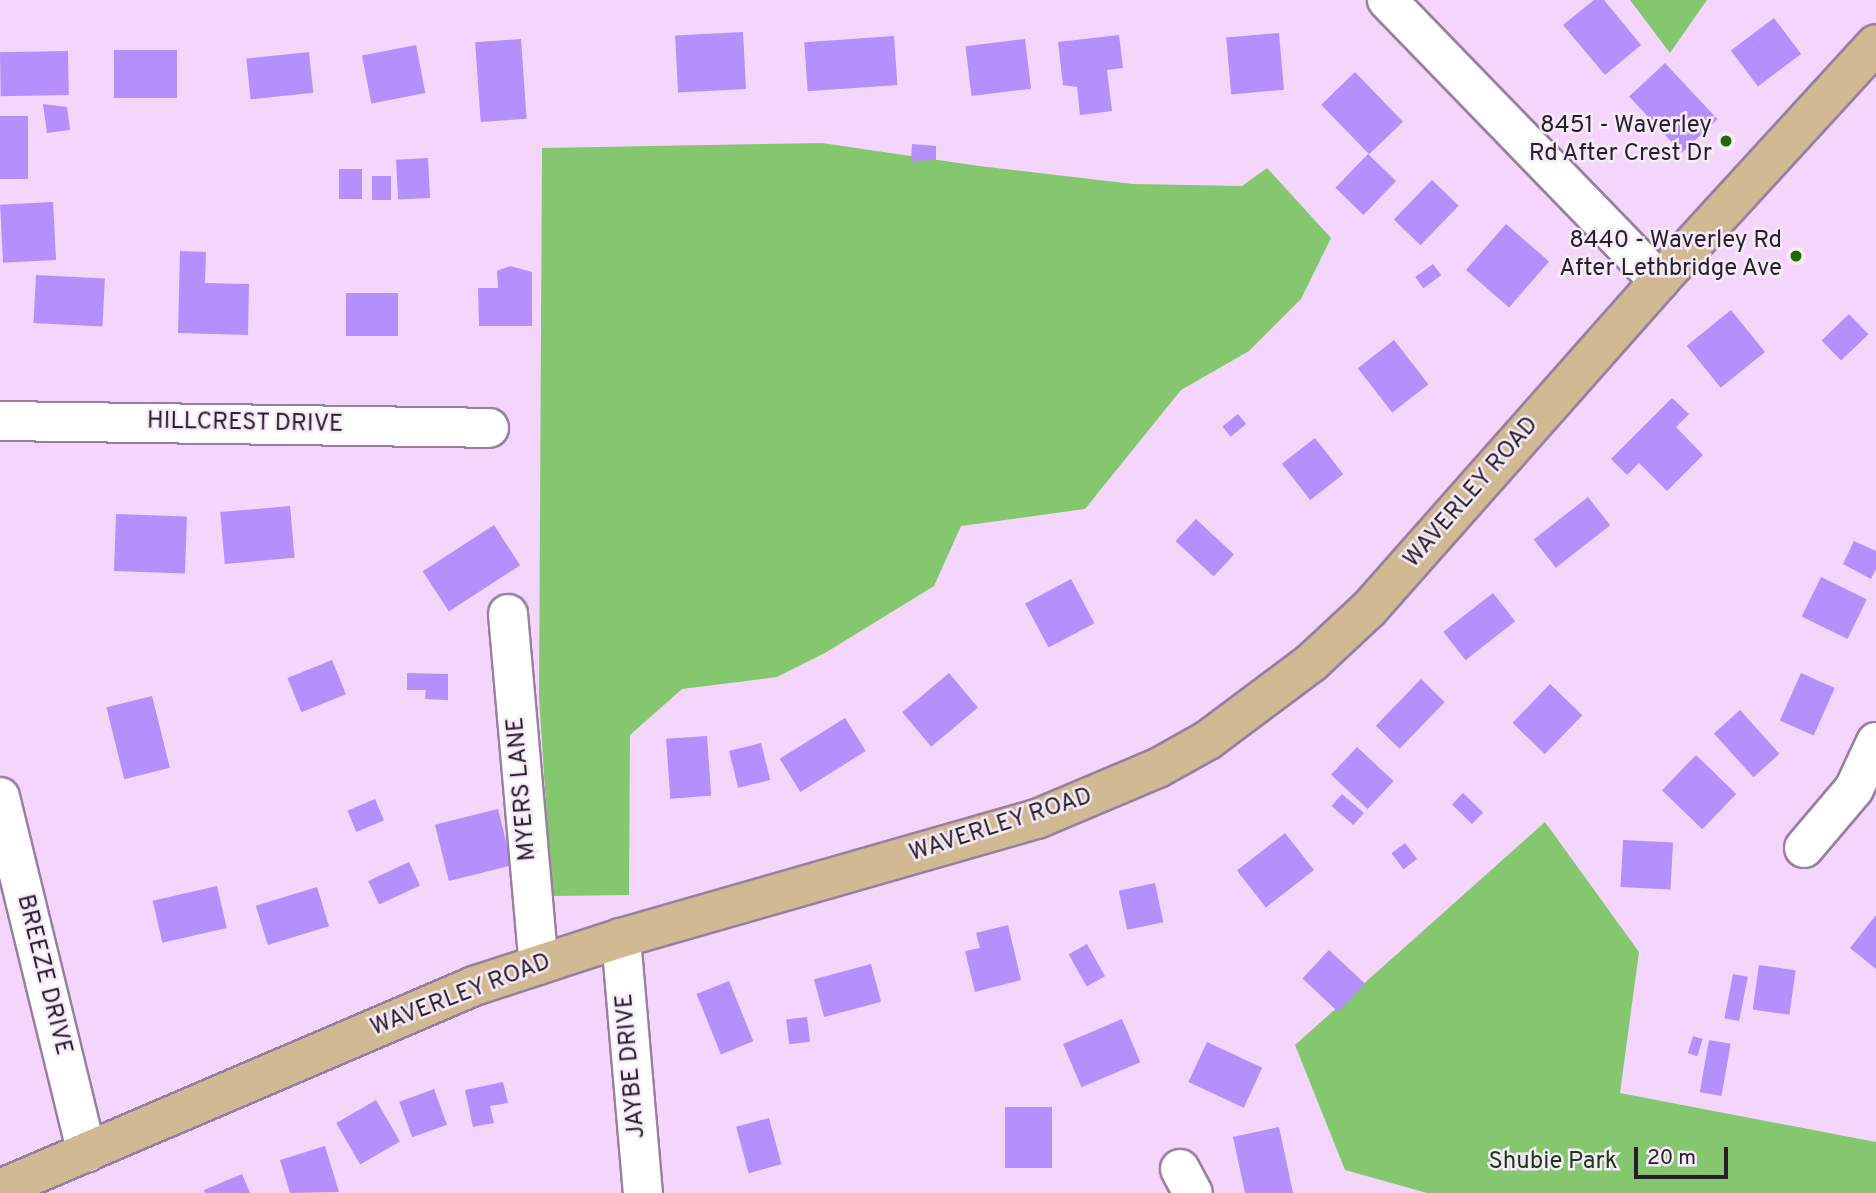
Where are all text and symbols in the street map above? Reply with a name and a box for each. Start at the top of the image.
place label: 8451 - Waverley Rd After Crest Dr [1528,113,1712,169]
marker: 8451 - Waverley Rd After Crest Dr [1718,133,1734,149]
place label: 8440 - Waverley Rd After Lethbridge Ave [1558,228,1782,284]
marker: 8440 - Waverley Rd After Lethbridge Ave [1788,248,1804,264]
street label: HILLCREST DRIVE [146,408,344,440]
street label: WAVERLEY ROAD [1398,411,1546,575]
street label: MYERS LANE [502,716,544,862]
street label: WAVERLEY ROAD [905,783,1097,869]
street label: BREEZE DRIVE [9,892,77,1058]
street label: WAVERLEY ROAD [366,948,556,1044]
street label: JAYBE DRIVE [611,992,653,1140]
scale bar [1638,1134,1732,1178]
text: 20 m [1647,1145,1696,1172]
park label: Shubie Park [1488,1149,1618,1177]

